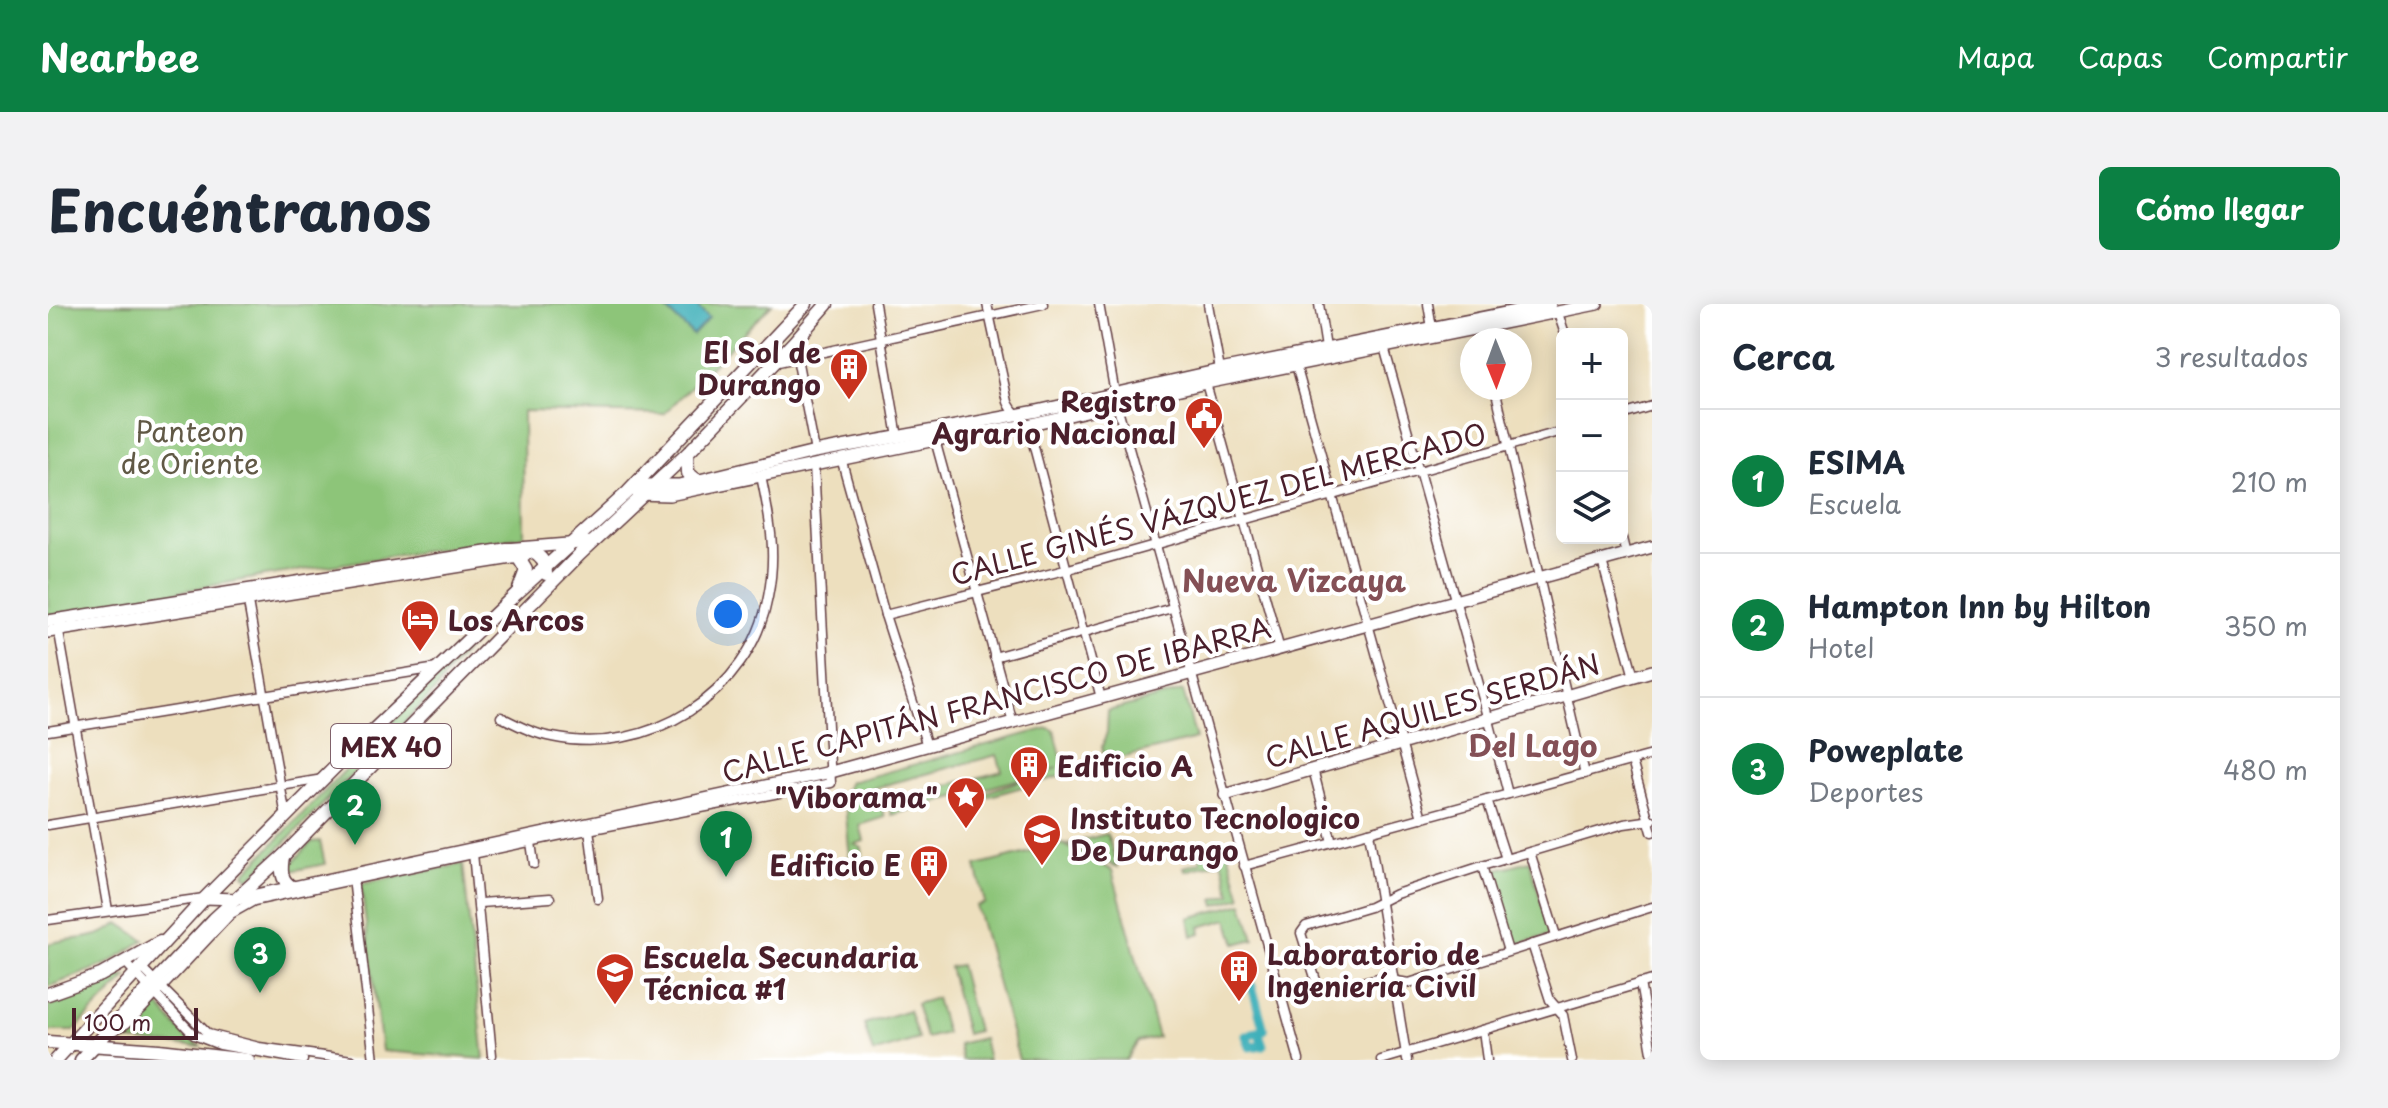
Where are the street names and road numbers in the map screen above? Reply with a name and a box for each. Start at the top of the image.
street label: CALLE GINÉS VÁZQUEZ DEL MERCADO [945,411,1491,595]
street label: CALLE CAPITÁN FRANCISCO DE IBARRA [717,605,1275,793]
street label: CALLE AQUILES SERDÁN [1260,642,1604,778]
road number: MEX 40 [331,724,451,768]

